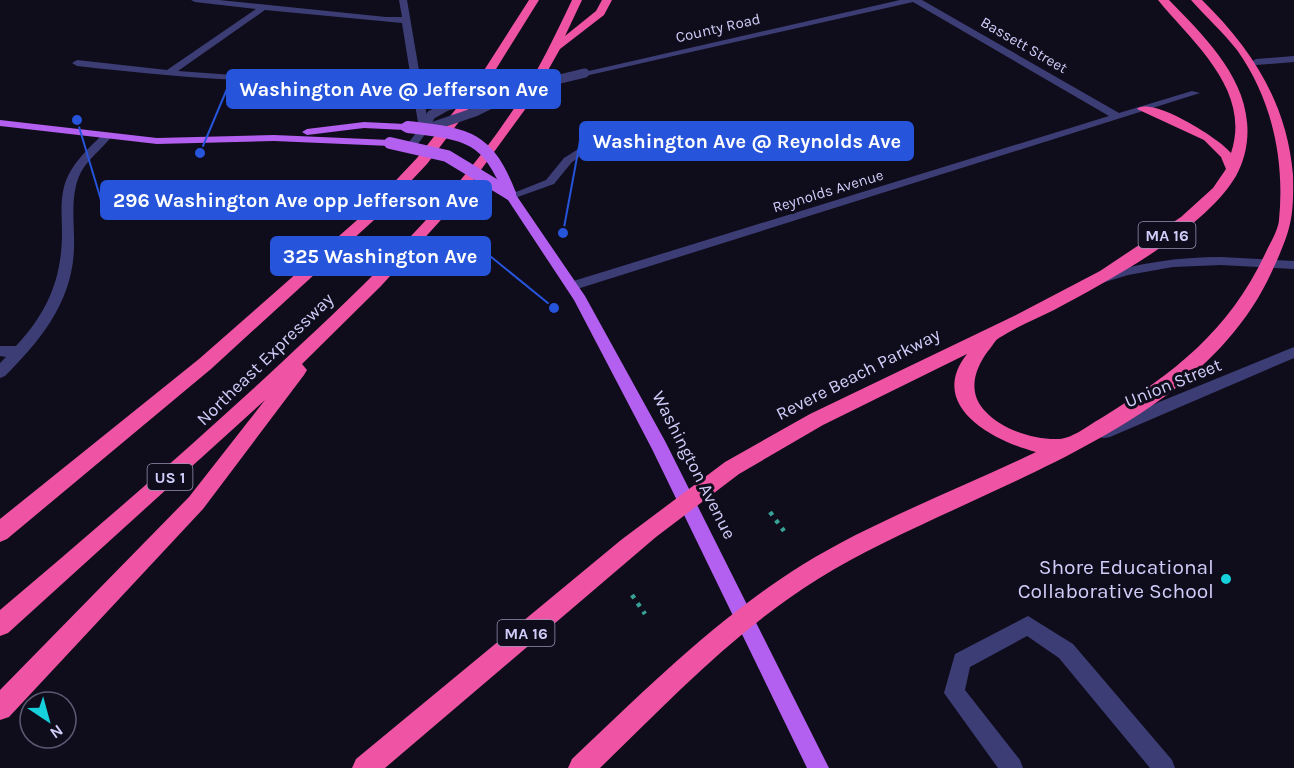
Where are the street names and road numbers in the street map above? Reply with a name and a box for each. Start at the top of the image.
street label: County Road [674,10,762,46]
street label: Bassett Street [977,13,1071,77]
street label: Reynolds Avenue [770,166,886,216]
road number: MA 16 [1138,222,1196,248]
street label: Northeast Expressway [192,288,338,430]
street label: Revere Beach Parkway [772,323,944,425]
street label: Union Street [1121,354,1225,412]
street label: Washington Avenue [647,387,741,543]
road number: US 1 [148,464,192,490]
road number: MA 16 [498,620,554,646]

